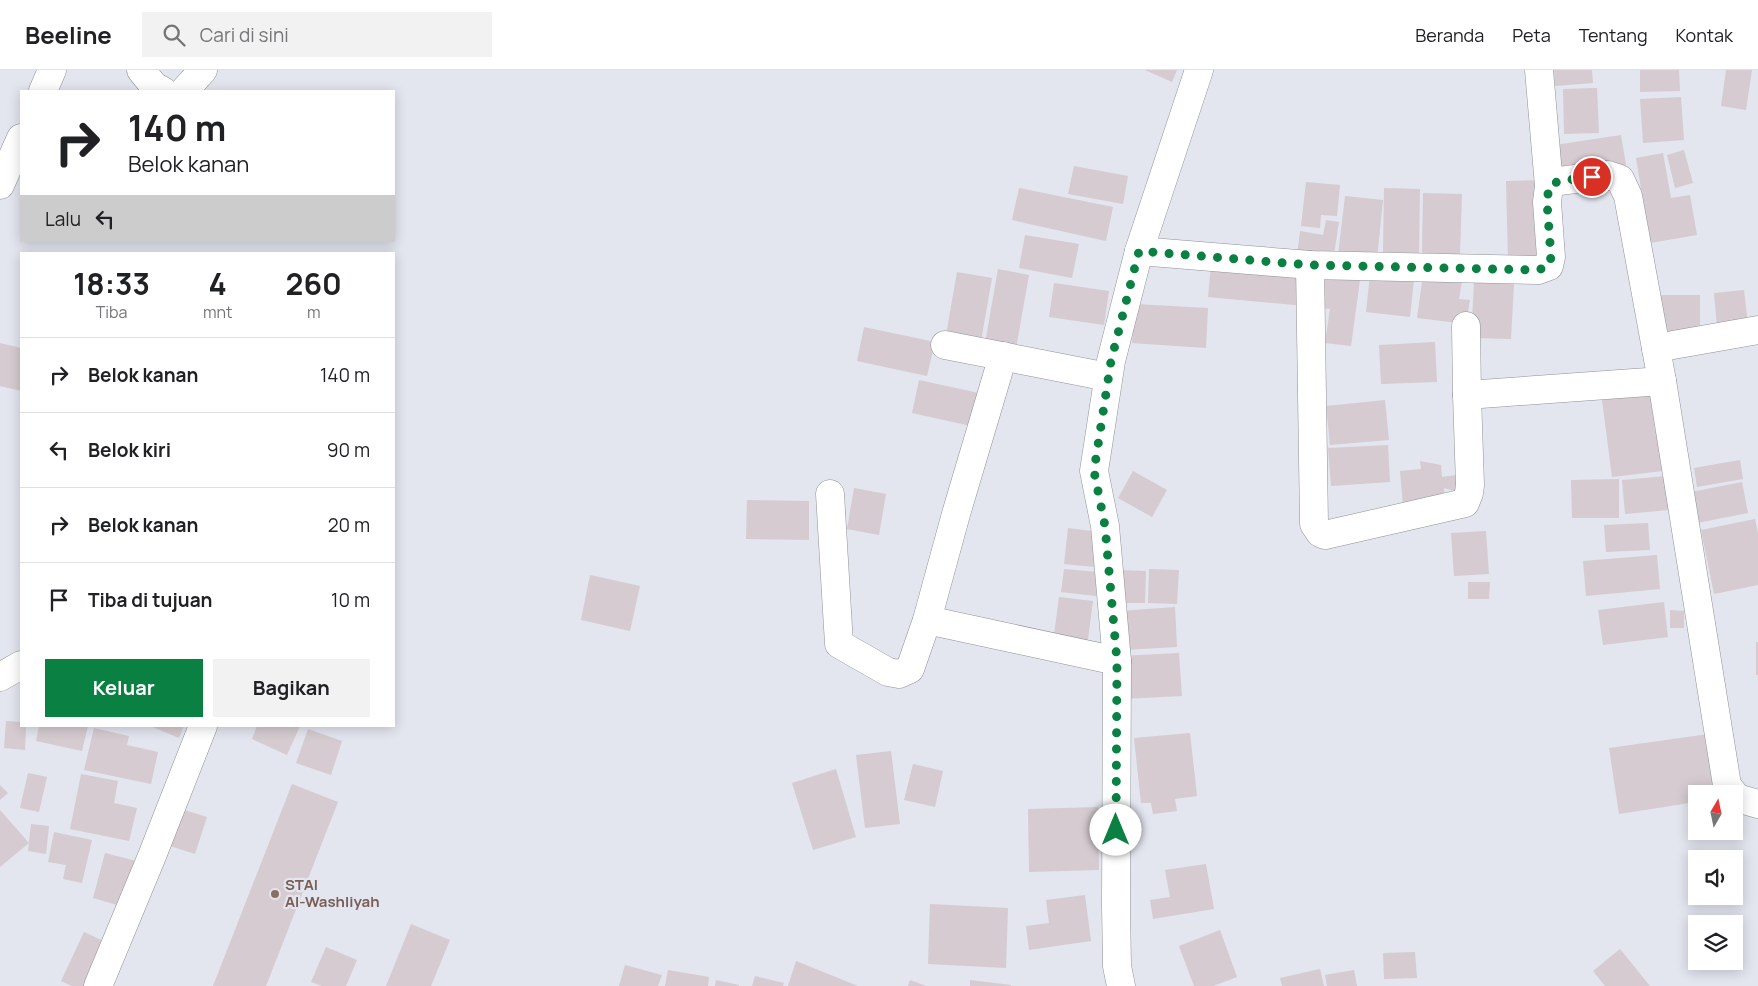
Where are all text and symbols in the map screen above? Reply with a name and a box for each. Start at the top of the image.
search box [142,12,492,57]
text: Beeline [25,18,112,51]
icon: search [160,21,188,49]
text: Cari di sini [200,22,289,48]
text: Beranda [1415,23,1484,47]
text: Peta [1512,23,1551,47]
text: Tentang [1579,23,1648,47]
text: Kontak [1676,23,1733,47]
text: 140 m [128,104,226,152]
icon: right [45,110,110,175]
text: Belok kanan [128,149,249,179]
pin [1571,156,1613,198]
icon: arrive [1578,163,1606,191]
icon: left [91,205,119,233]
text: Lalu [45,206,81,232]
text: 18:33 [73,263,150,304]
text: 4 [209,263,227,304]
text: 260 [286,263,342,304]
text: Tiba [96,301,127,323]
text: mnt [203,301,232,323]
text: m [307,301,321,323]
icon: right [45,361,73,389]
text: Belok kanan [88,362,198,388]
text: 140 m [320,362,370,388]
icon: left [45,436,73,464]
text: Belok kiri [88,437,171,463]
text: 90 m [327,437,370,463]
icon: right [45,511,73,539]
text: Belok kanan [88,512,198,538]
text: 20 m [328,512,370,538]
icon: arrive [45,586,73,614]
text: Tiba di tujuan [88,587,212,613]
text: 10 m [331,587,370,613]
button: Keluar [45,659,203,717]
button: Bagikan [213,659,370,717]
north arrow [1688,785,1742,840]
map controls [1688,785,1743,970]
position arrow [1089,803,1141,855]
button: sound [1688,850,1743,905]
place label: STAI Al-Washliyah [285,874,380,912]
marker: STAI Al-Washliyah [269,888,281,900]
button: layers [1688,915,1743,970]

